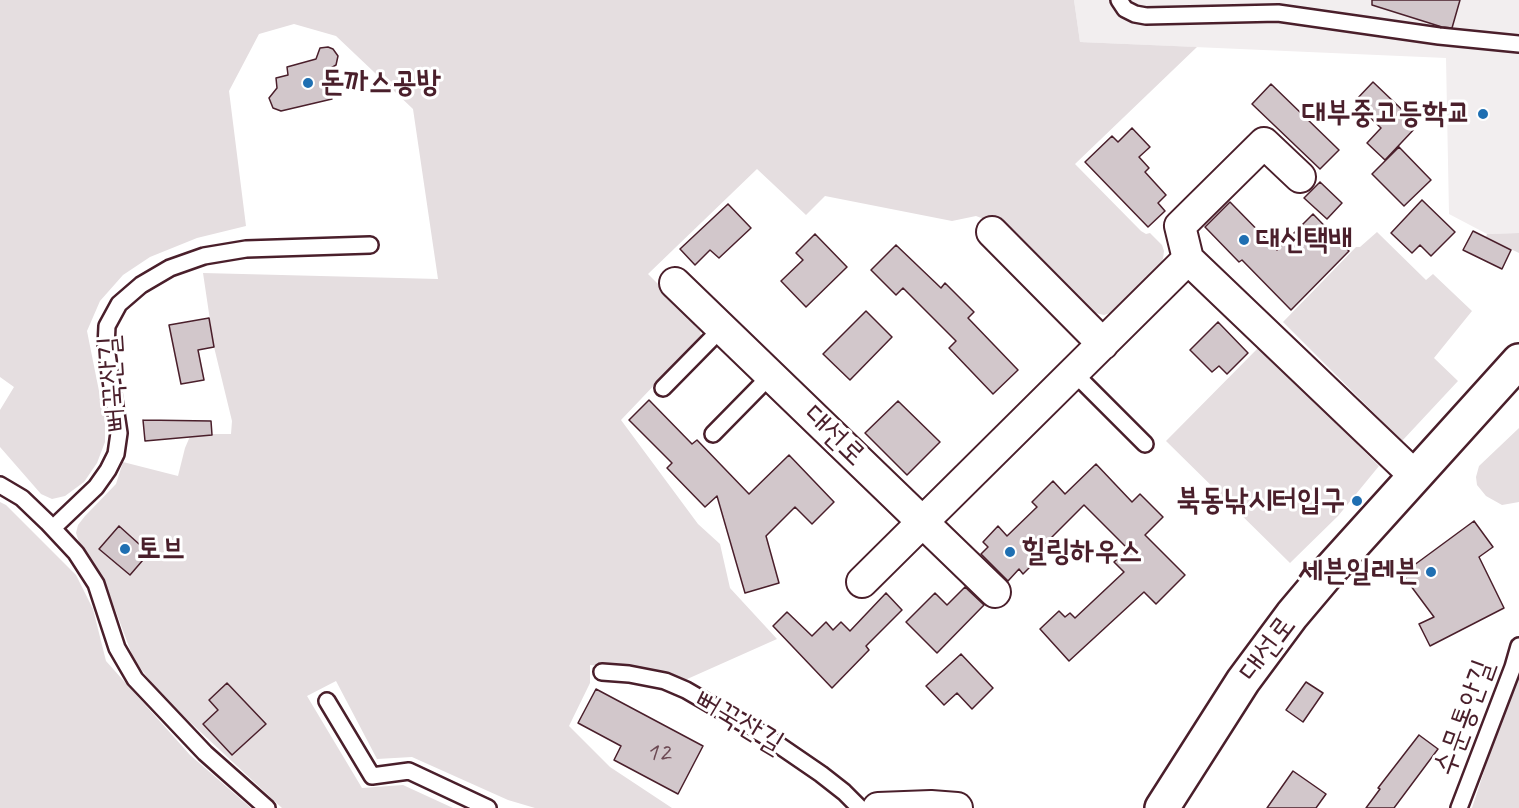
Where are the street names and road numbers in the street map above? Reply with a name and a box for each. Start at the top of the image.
street label: 뻐꾹산길 [92,335,134,433]
street label: 대선로 [795,398,873,474]
street label: 대선로 [1232,609,1304,689]
street label: 수문통안길 [1427,655,1503,781]
street label: 뻐꾹산길 [688,682,790,762]

